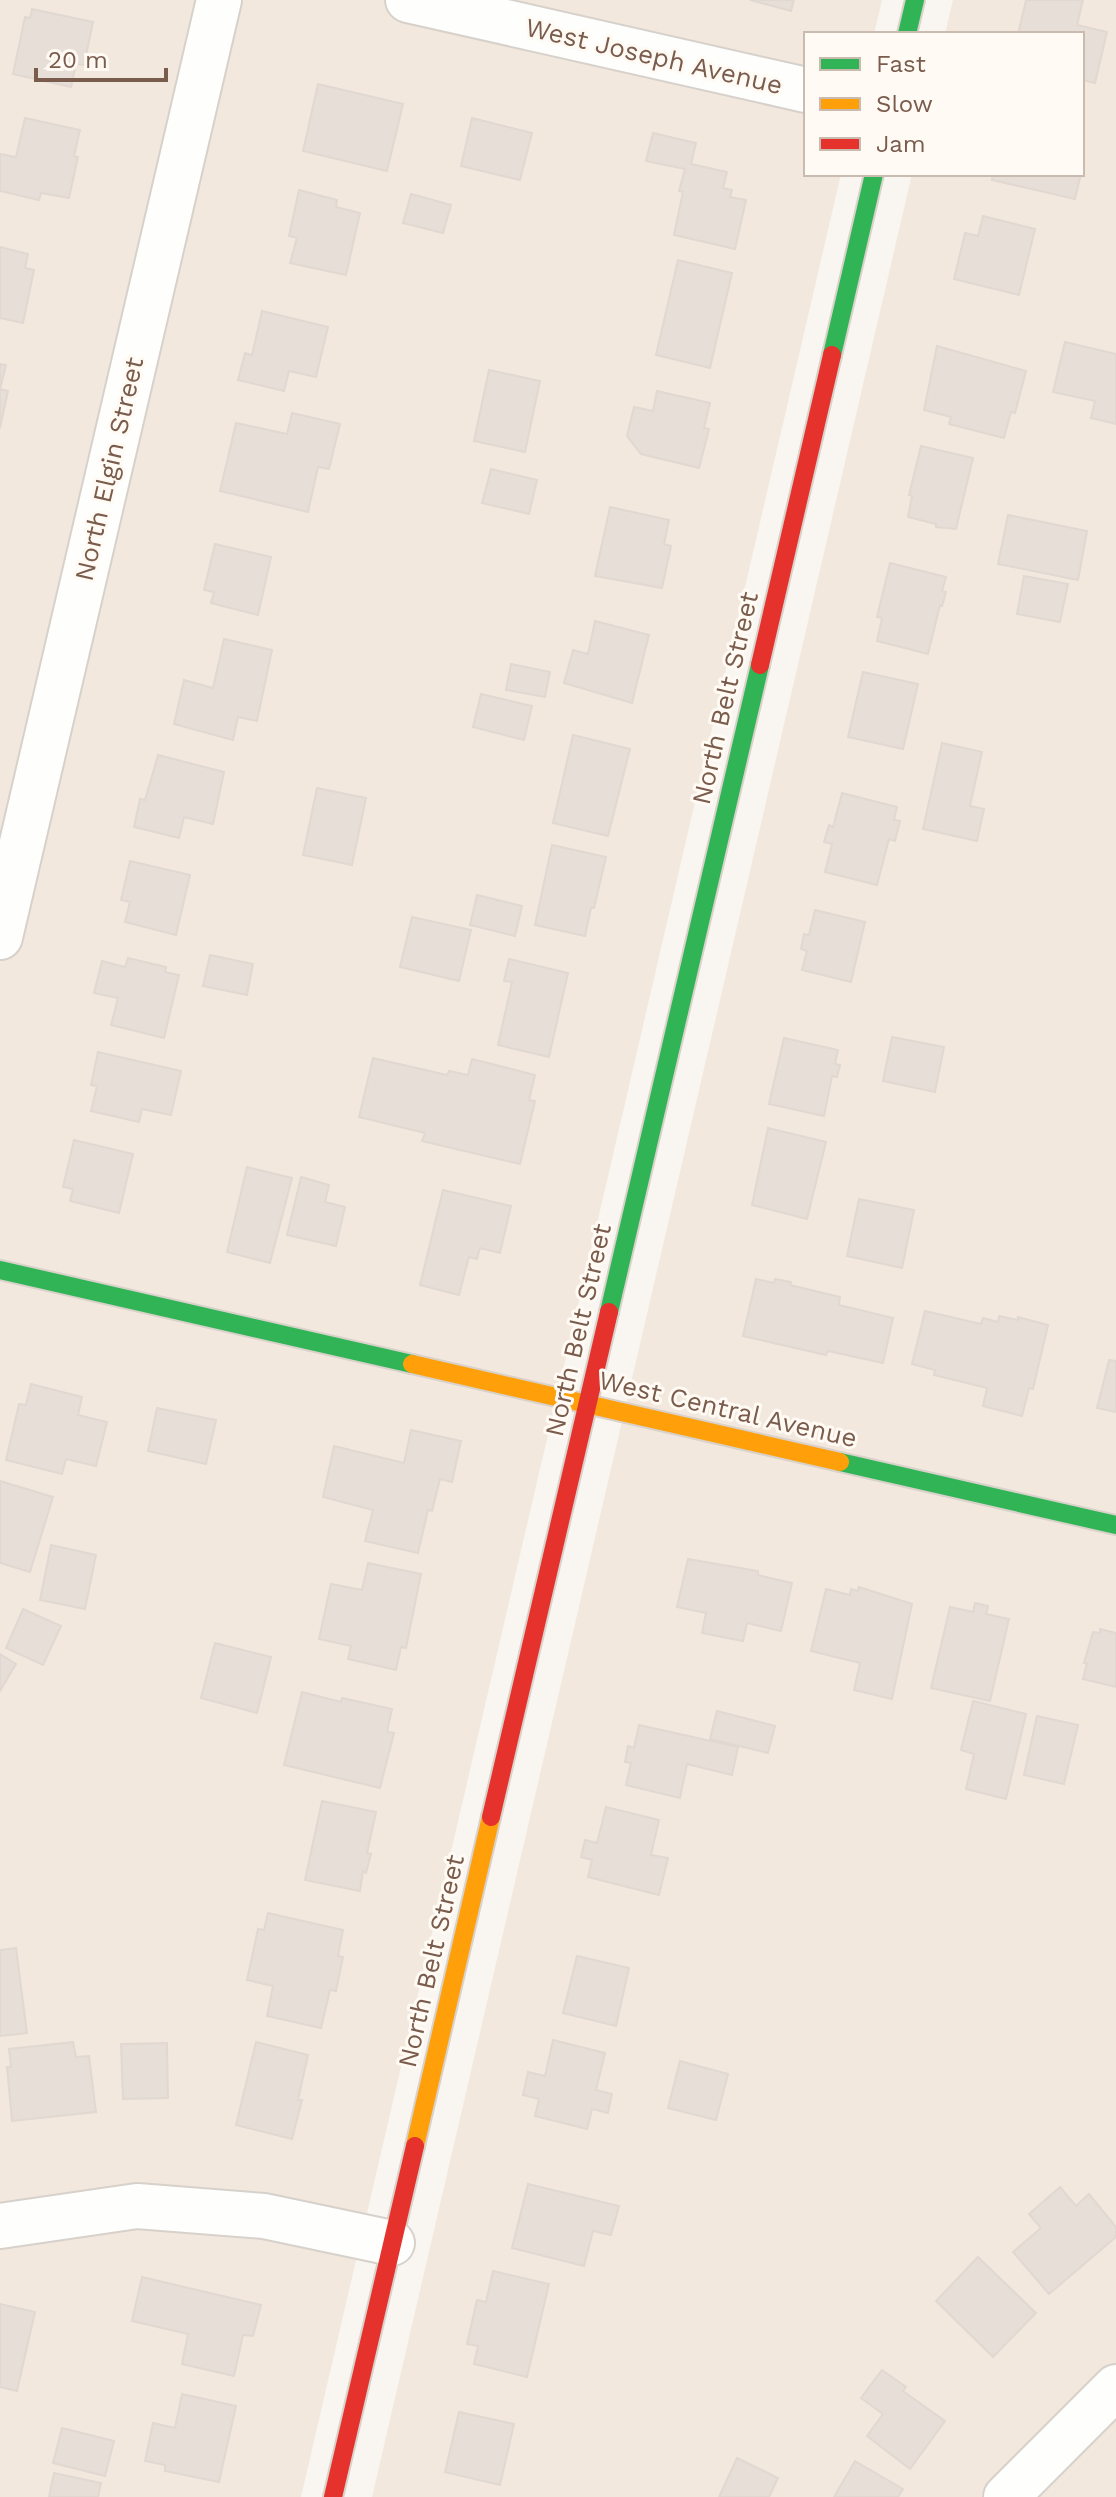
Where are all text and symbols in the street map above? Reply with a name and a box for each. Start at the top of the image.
street label: West Joseph Avenue [523,12,785,100]
scale bar [36,32,166,82]
legend [804,32,1084,176]
text: 20 m [48,46,108,74]
text: Fast [876,50,926,78]
text: Slow [876,90,933,118]
text: Jam [876,130,926,158]
street label: North Elgin Street [69,354,149,584]
street label: North Belt Street [686,589,764,807]
street label: North Belt Street [539,1221,617,1439]
street label: West Central Avenue [596,1365,860,1453]
street label: North Belt Street [392,1852,470,2070]

